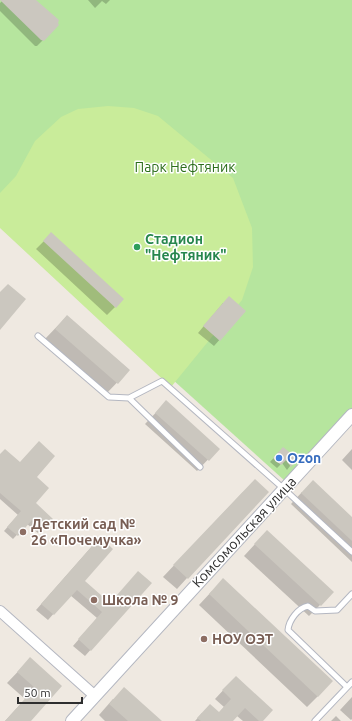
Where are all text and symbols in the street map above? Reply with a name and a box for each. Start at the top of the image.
park label: Парк Нефтяник [135,159,235,175]
place label: Стадион "Нефтяник" [145,231,227,263]
marker: Стадион "Нефтяник" [132,242,142,252]
place label: Ozon [287,450,321,466]
marker: Ozon [274,453,284,463]
street label: Комсомольская улица [189,473,299,591]
place label: Детский сад № 26 «Почемучка» [31,516,142,548]
marker: Детский сад № 26 «Почемучка» [18,527,28,537]
place label: Школа № 9 [102,592,179,608]
marker: Школа № 9 [89,595,99,605]
place label: НОУ ОЭТ [212,631,274,647]
marker: НОУ ОЭТ [199,634,209,644]
scale bar [18,679,82,705]
text: 50 m [24,686,51,699]

